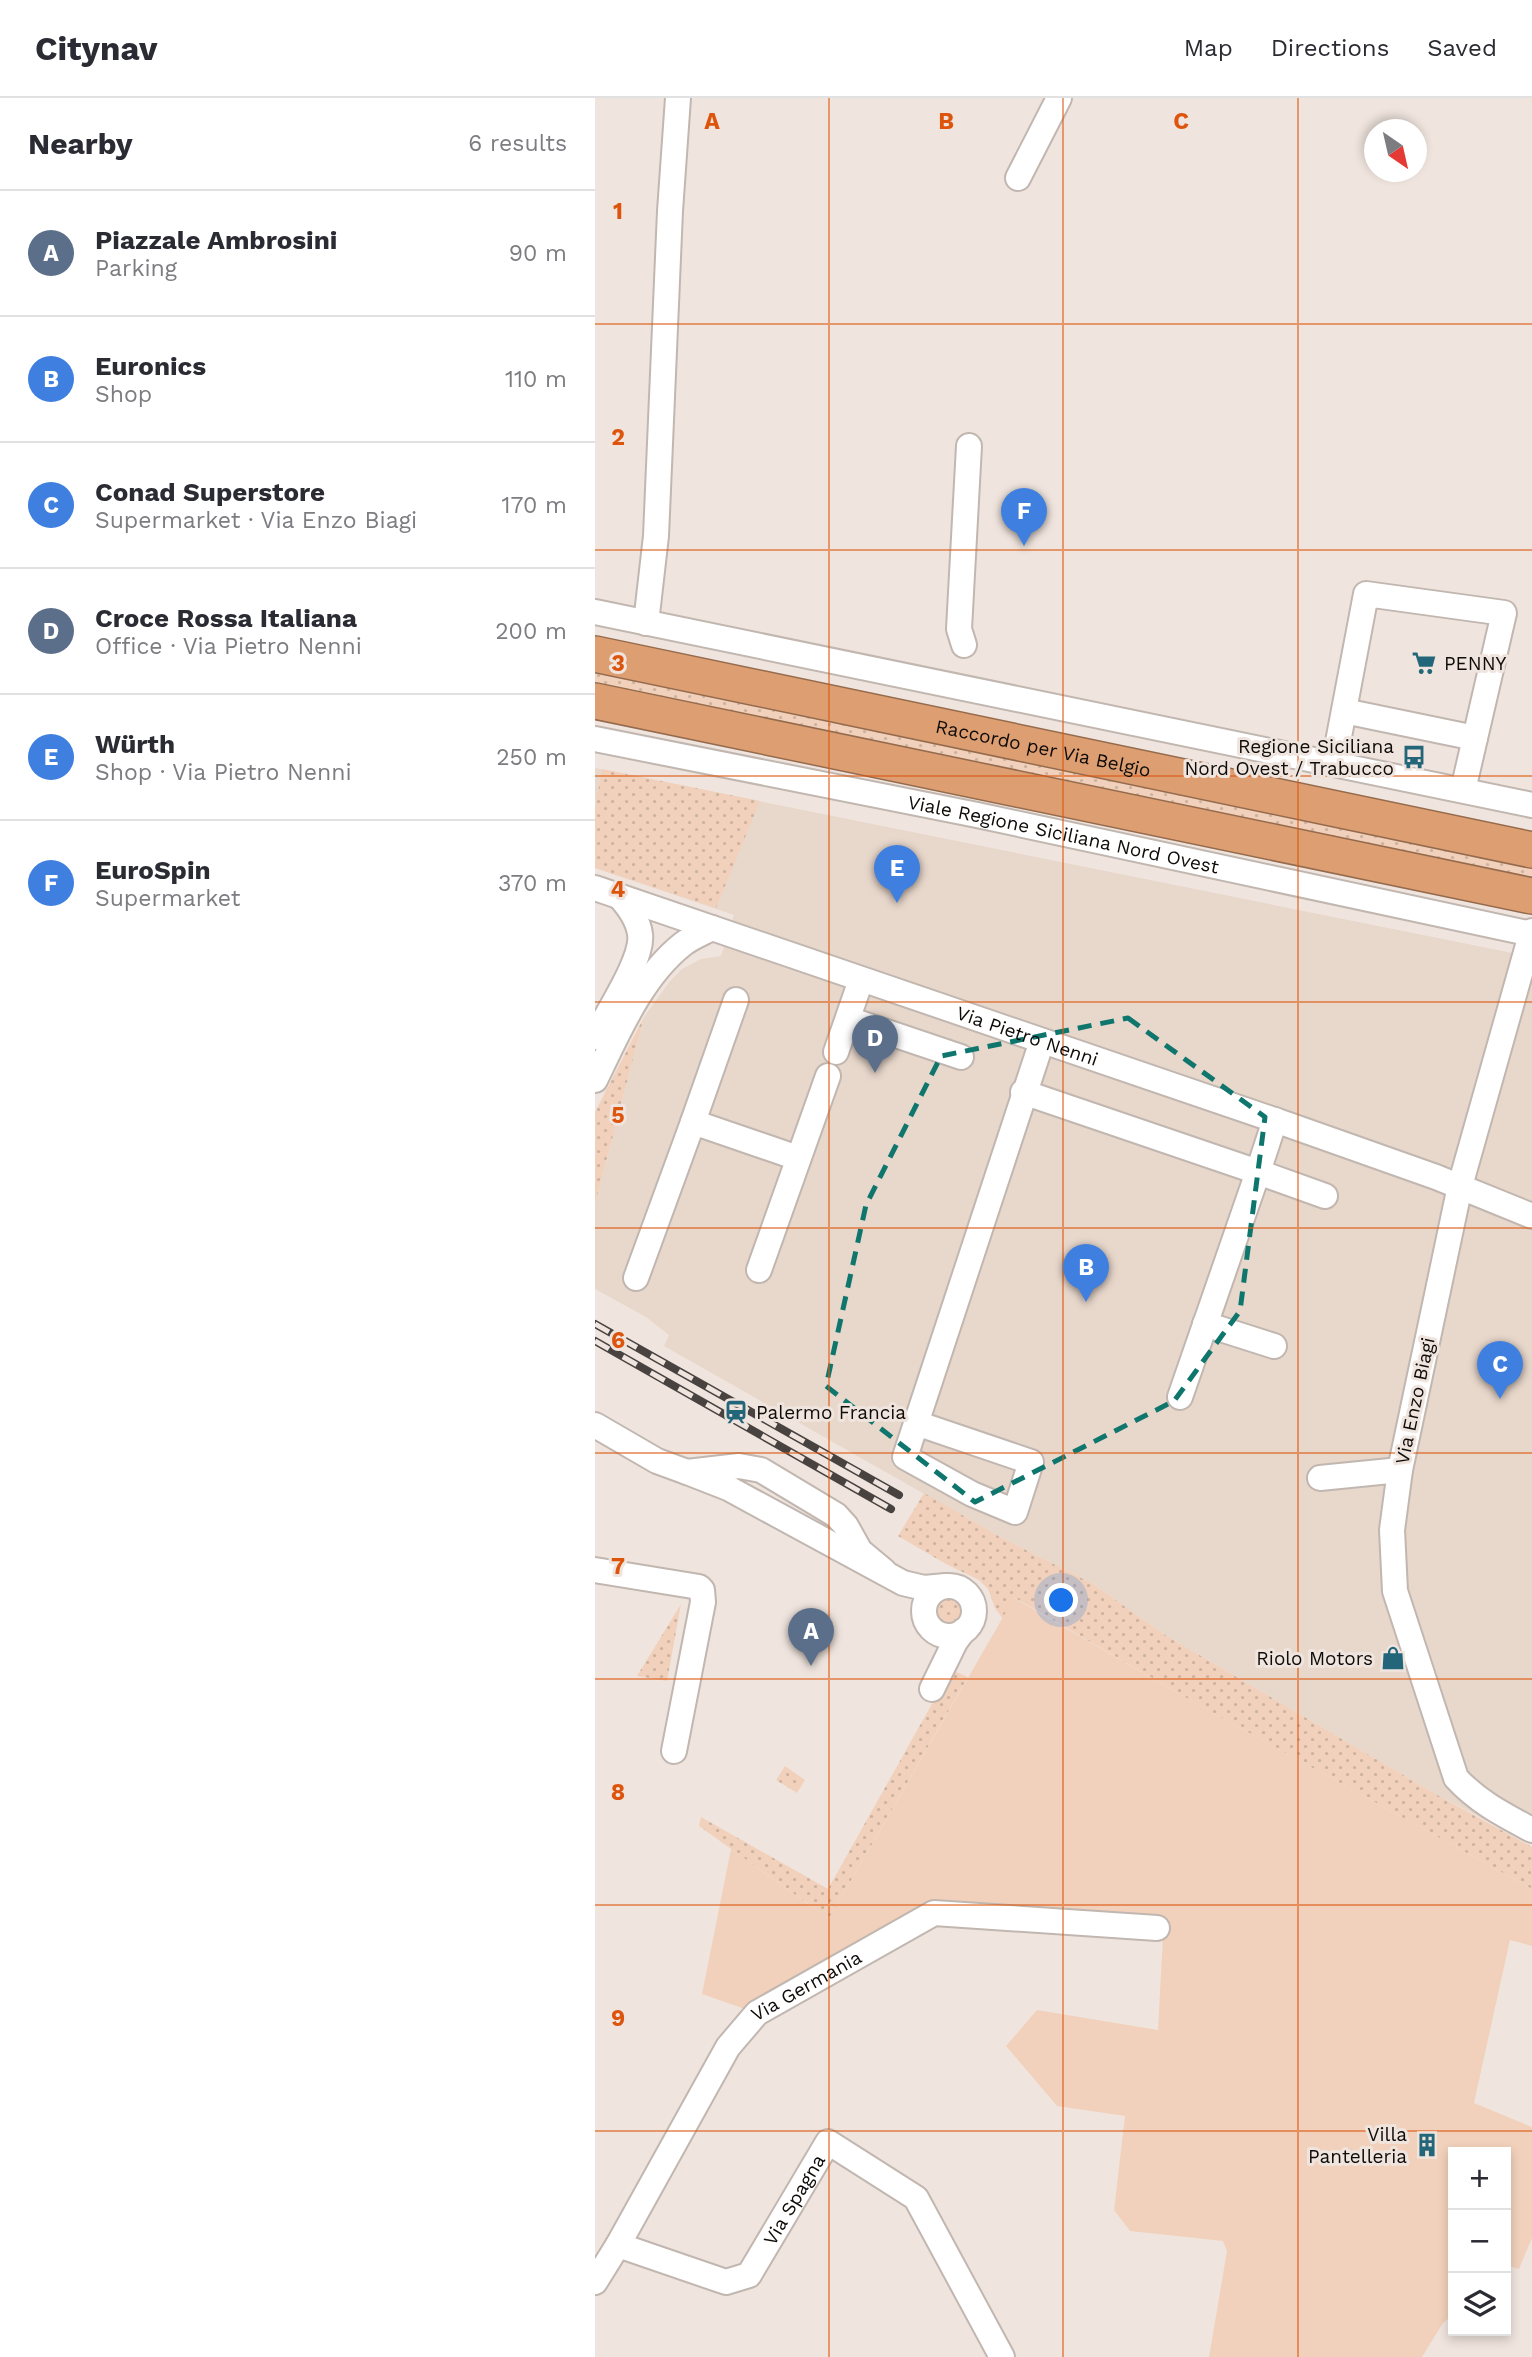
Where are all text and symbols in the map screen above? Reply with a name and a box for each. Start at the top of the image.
text: Citynav [35,29,157,68]
text: Map [1184,34,1233,62]
text: Directions [1271,34,1389,62]
text: Saved [1427,34,1497,62]
text: A [704,108,720,135]
text: B [938,108,954,135]
text: C [1173,108,1189,135]
north arrow [1364,119,1427,182]
text: Nearby [28,126,133,161]
text: 6 results [468,130,567,157]
text: 1 [613,198,623,225]
text: Piazzale Ambrosini [95,225,337,255]
text: A [43,240,59,267]
text: 90 m [509,240,567,267]
text: Parking [95,255,177,282]
text: Euronics [95,351,206,381]
text: B [43,366,59,393]
text: 110 m [505,366,567,393]
text: Shop [95,381,152,408]
text: 2 [611,424,625,451]
text: Conad Superstore [95,477,325,507]
pin: F [1001,488,1047,546]
text: C [43,492,59,519]
text: 170 m [502,492,567,519]
text: Supermarket · Via Enzo Biagi [95,507,417,534]
text: Croce Rossa Italiana [95,603,357,633]
text: D [43,618,59,645]
text: 200 m [495,618,567,645]
text: Office · Via Pietro Nenni [95,633,362,660]
supermarket icon: PENNY [1410,649,1438,677]
text: 3 [611,650,625,677]
place label: PENNY [1444,652,1507,675]
street label: Raccordo per Via Belgio [934,714,1153,781]
text: Würth [95,729,175,759]
place label: Regione Siciliana Nord Ovest / Trabucco [1184,735,1394,780]
bus stop icon: Regione Siciliana Nord Ovest / Trabucco [1400,743,1428,771]
text: E [44,744,58,771]
text: 250 m [496,744,567,771]
text: Shop · Via Pietro Nenni [95,759,352,786]
street label: Viale Regione Siciliana Nord Ovest [906,790,1221,878]
pin: E [874,845,920,903]
text: EuroSpin [95,855,211,885]
text: F [44,870,58,897]
text: 370 m [498,870,567,897]
text: 4 [611,876,626,903]
text: Supermarket [95,885,240,912]
street label: Via Pietro Nenni [954,1001,1101,1071]
pin: D [852,1015,898,1073]
text: 5 [611,1102,625,1129]
pin: B [1063,1244,1109,1302]
text: 6 [611,1327,625,1354]
street label: Via Enzo Biagi [1390,1335,1440,1467]
pin: C [1477,1341,1523,1399]
station icon: Palermo Francia [722,1398,750,1426]
place label: Palermo Francia [756,1401,906,1424]
text: 7 [611,1553,625,1580]
your location [1044,1583,1078,1617]
pin: A [788,1608,834,1666]
shop icon: Riolo Motors [1379,1644,1407,1672]
place label: Riolo Motors [1256,1647,1373,1670]
text: 8 [611,1779,625,1806]
street label: Via Germania [747,1945,865,2026]
text: 9 [611,2005,625,2032]
place label: Villa Pantelleria [1308,2123,1407,2168]
building icon: Villa Pantelleria [1413,2131,1441,2159]
map controls [1448,2147,1511,2336]
button: + [1448,2147,1511,2210]
street label: Via Spagna [758,2150,830,2249]
button: − [1448,2210,1511,2273]
button: layers [1448,2273,1511,2336]

